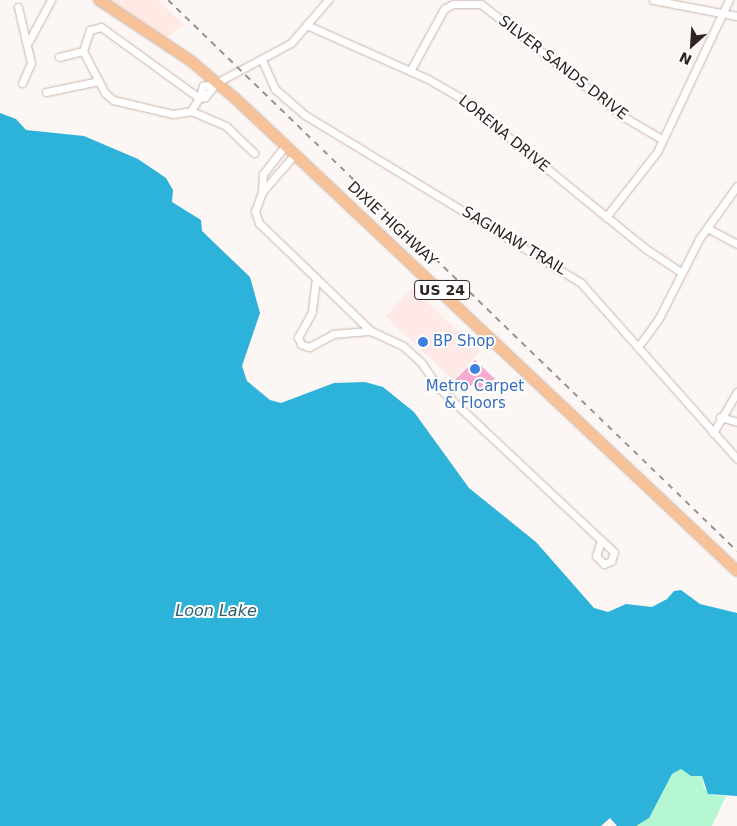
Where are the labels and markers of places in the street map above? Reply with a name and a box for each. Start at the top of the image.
place label: BP Shop [433,333,495,351]
marker: BP Shop [417,336,429,348]
marker: Metro Carpet & Floors [469,363,481,375]
place label: Metro Carpet & Floors [426,377,524,412]

